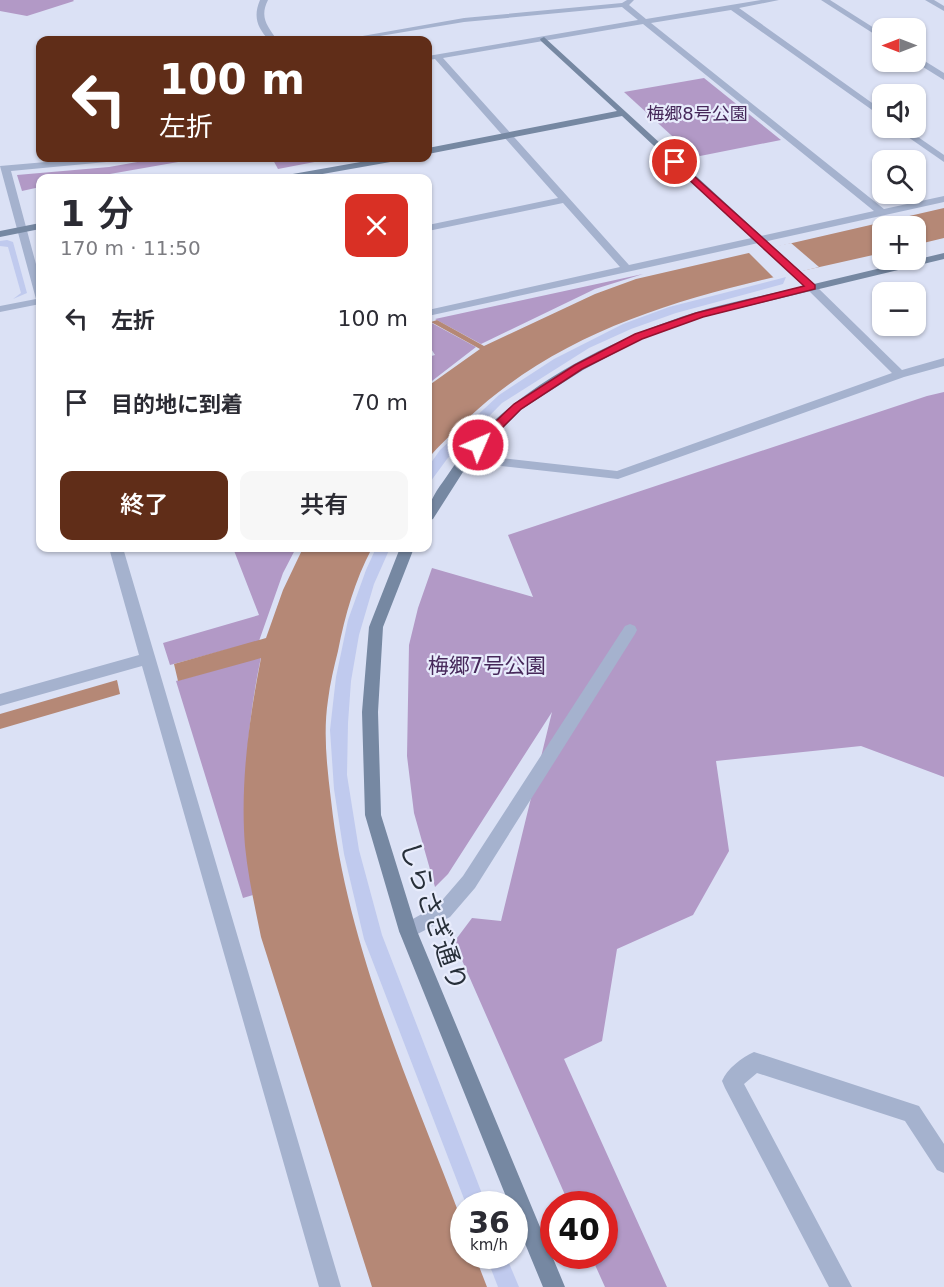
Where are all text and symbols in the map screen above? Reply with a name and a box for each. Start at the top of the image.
north arrow [872,18,926,72]
map controls [872,18,926,336]
text: 100 m [159,55,305,104]
icon: left [60,60,138,138]
button: sound [872,84,926,138]
park label: 梅郷8号公園 [646,103,748,124]
text: 左折 [159,111,213,142]
pin [649,136,700,187]
icon: arrive [658,145,691,178]
button: search [872,150,926,204]
text: 1 分 [60,193,134,234]
button: close [345,194,408,257]
button: + [872,216,926,270]
text: 170 m · 11:50 [60,236,201,260]
button: − [872,282,926,336]
icon: left [60,302,93,335]
text: 100 m [338,306,408,331]
text: 左折 [111,308,155,333]
icon: arrive [60,386,93,419]
text: 70 m [352,390,408,415]
text: 目的地に到着 [111,392,243,417]
position arrow [446,413,510,477]
button: 終了 [60,471,228,540]
button: 共有 [240,471,408,540]
park label: 梅郷7号公園 [428,654,546,678]
street label: しらさぎ通り [394,837,474,995]
speed limit sign: 40 [540,1191,618,1269]
text: 36 [468,1205,510,1240]
text: km/h [470,1236,508,1254]

